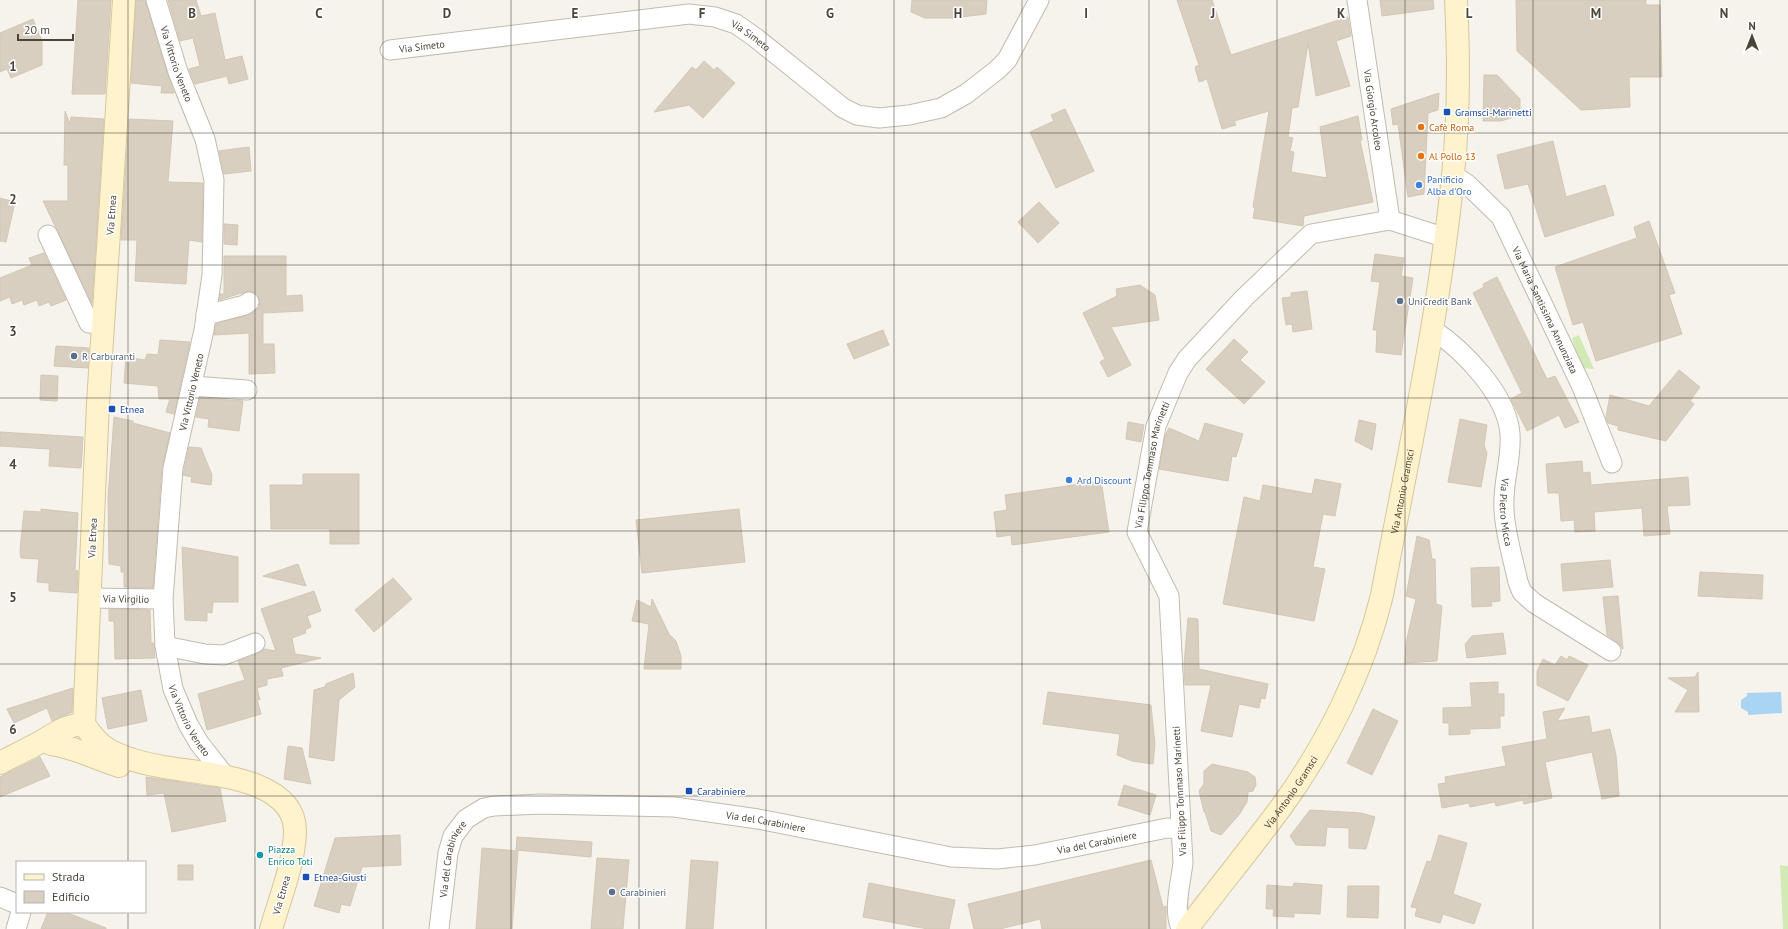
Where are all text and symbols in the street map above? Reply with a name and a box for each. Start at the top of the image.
text: B [188,5,196,22]
text: C [315,5,323,22]
text: D [443,5,451,22]
text: E [572,5,579,22]
text: F [699,5,706,22]
text: G [826,5,834,22]
text: H [954,5,962,22]
text: I [1084,5,1088,22]
text: J [1210,5,1215,22]
text: K [1337,5,1345,22]
text: L [1466,5,1473,22]
text: M [1591,5,1601,22]
text: N [1720,5,1728,22]
scale bar [18,16,73,42]
north arrow [1732,16,1772,56]
street label: Via Simeto [729,17,773,54]
text: N [1748,19,1756,33]
text: 20 m [24,22,50,37]
street label: Via Vittorio Veneto [157,23,195,104]
street label: Via Simeto [397,37,445,56]
text: 1 [9,58,17,75]
street label: Via Giorgio Arcoleo [1360,68,1385,151]
place label: Gramsci-Marinetti [1455,106,1532,119]
marker: Gramsci-Marinetti [1442,107,1452,117]
place label: Cafè Roma [1429,121,1474,134]
marker: Cafè Roma [1416,122,1426,132]
place label: Al Pollo 13 [1429,150,1476,163]
marker: Al Pollo 13 [1416,151,1426,161]
place label: Panificio Alba d'Oro [1427,173,1472,198]
marker: Panificio Alba d'Oro [1414,180,1424,190]
text: 2 [9,191,17,208]
street label: Via Etnea [104,194,119,237]
street label: Via Maria Santissima Annunziata [1509,244,1581,376]
place label: UniCredit Bank [1408,295,1472,308]
marker: UniCredit Bank [1395,296,1405,306]
text: 3 [9,323,17,340]
place label: R Carburanti [82,350,135,363]
marker: R Carburanti [69,351,79,361]
street label: Via Vittorio Veneto [176,352,207,433]
street label: Via Filippo Tommaso Marinetti [1132,399,1173,531]
place label: Etnea [120,403,144,416]
marker: Etnea [107,404,117,414]
street label: Via Antonio Gramsci [1388,448,1417,536]
text: 4 [9,456,17,473]
place label: Ard Discount [1077,474,1132,487]
marker: Ard Discount [1064,475,1074,485]
street label: Via Pietro Micca [1497,476,1515,548]
street label: Via Etnea [85,518,100,559]
text: 5 [9,589,17,606]
street label: Via Virgilio [102,592,149,606]
street label: Via Vittorio Veneto [165,683,213,759]
text: 6 [9,721,17,738]
street label: Via Filippo Tommaso Marinetti [1170,726,1189,857]
street label: Via Antonio Gramsci [1261,753,1321,832]
place label: Carabiniere [697,785,746,798]
marker: Carabiniere [684,786,694,796]
street label: Via del Carabiniere [724,808,807,835]
street label: Via del Carabiniere [437,818,470,899]
street label: Via del Carabiniere [1055,828,1138,858]
place label: Piazza Enrico Toti [268,843,313,868]
marker: Piazza Enrico Toti [255,850,265,860]
legend [16,861,146,913]
text: Strada [52,869,85,884]
place label: Etnea-Giusti [314,871,366,884]
marker: Etnea-Giusti [301,872,311,882]
street label: Via Etnea [269,874,293,917]
place label: Carabinieri [620,886,666,899]
marker: Carabinieri [607,887,617,897]
text: Edificio [52,889,90,904]

